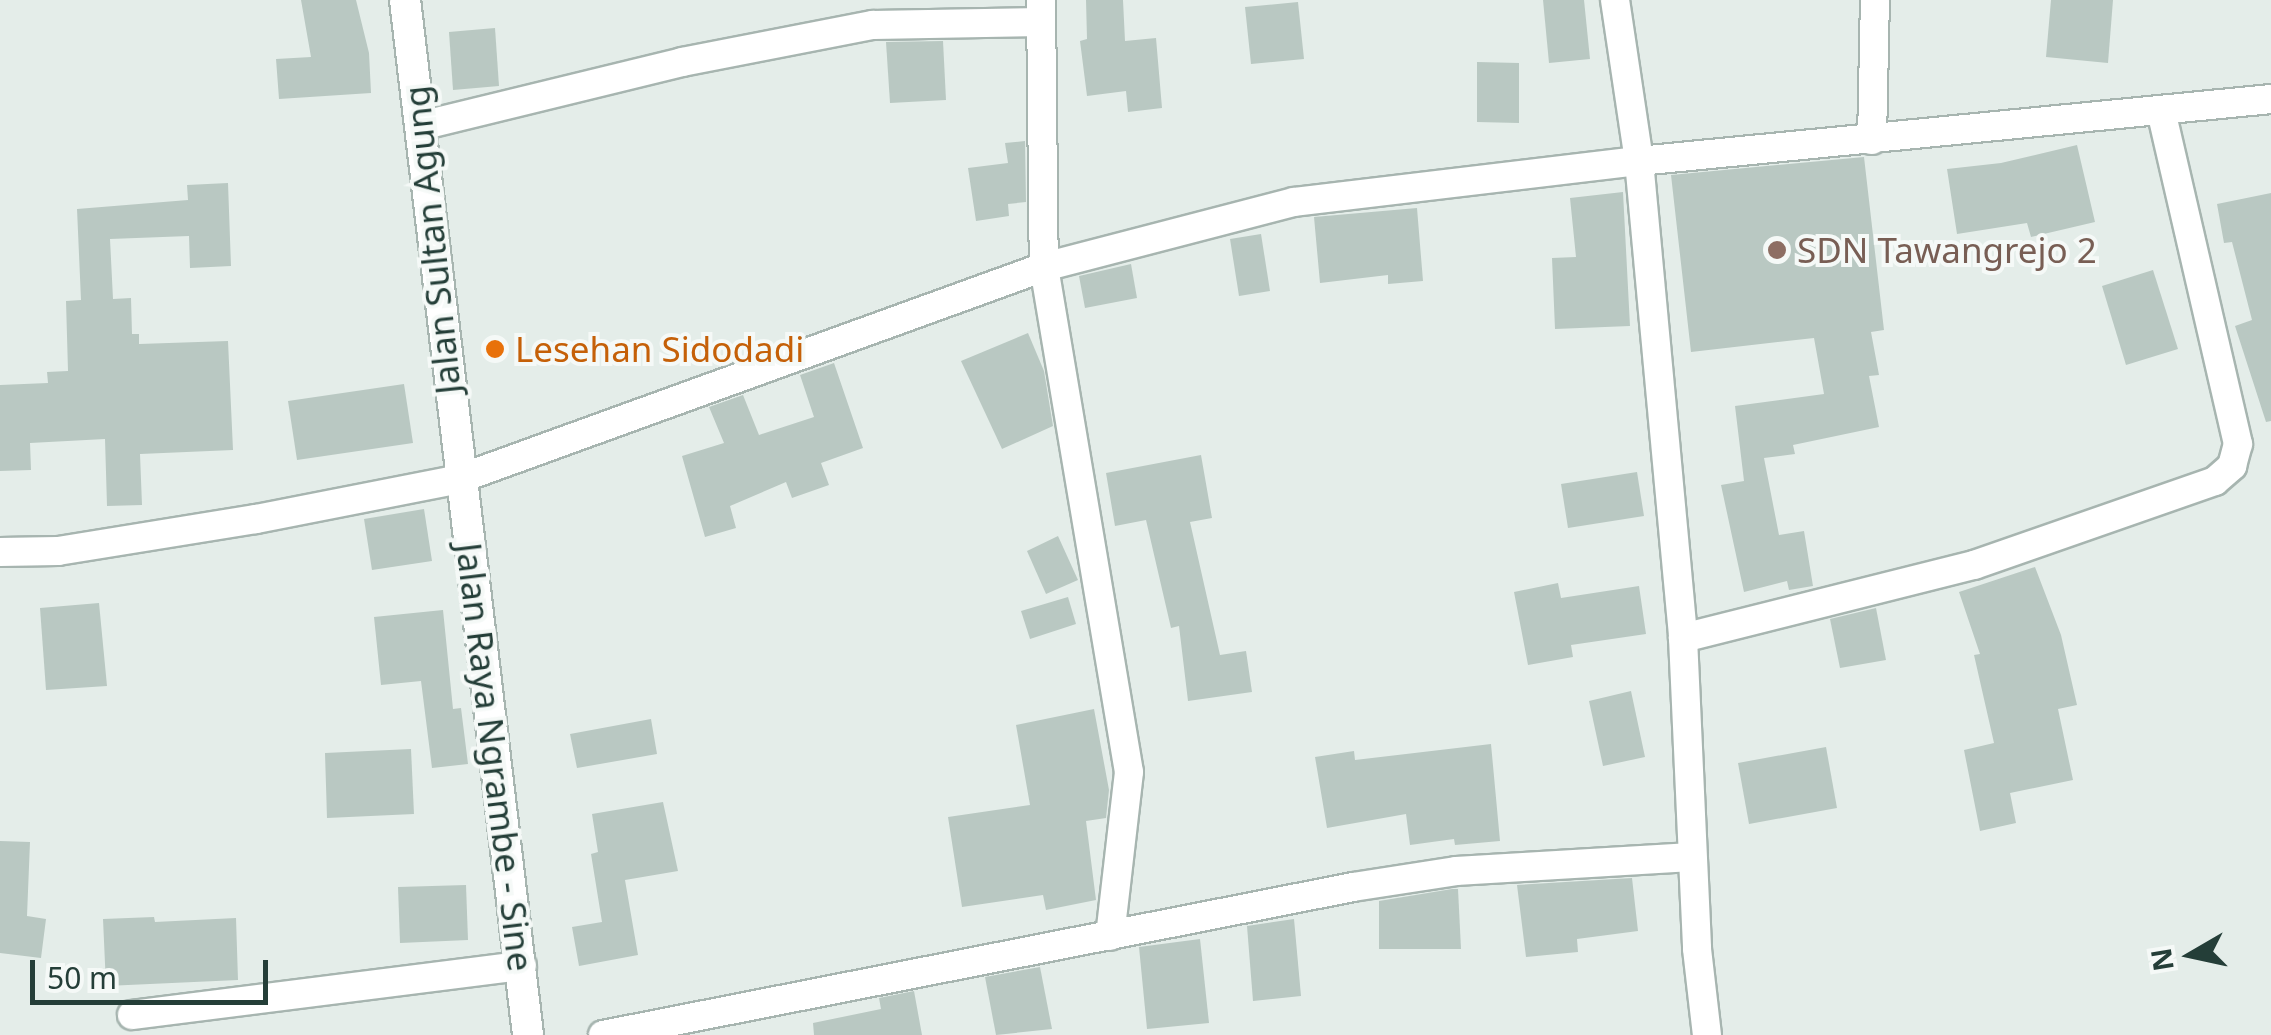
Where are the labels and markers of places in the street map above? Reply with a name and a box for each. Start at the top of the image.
place label: SDN Tawangrejo 2 [1797,229,2097,271]
marker: SDN Tawangrejo 2 [1766,239,1788,261]
place label: Lesehan Sidodadi [515,328,804,370]
marker: Lesehan Sidodadi [484,338,506,360]

